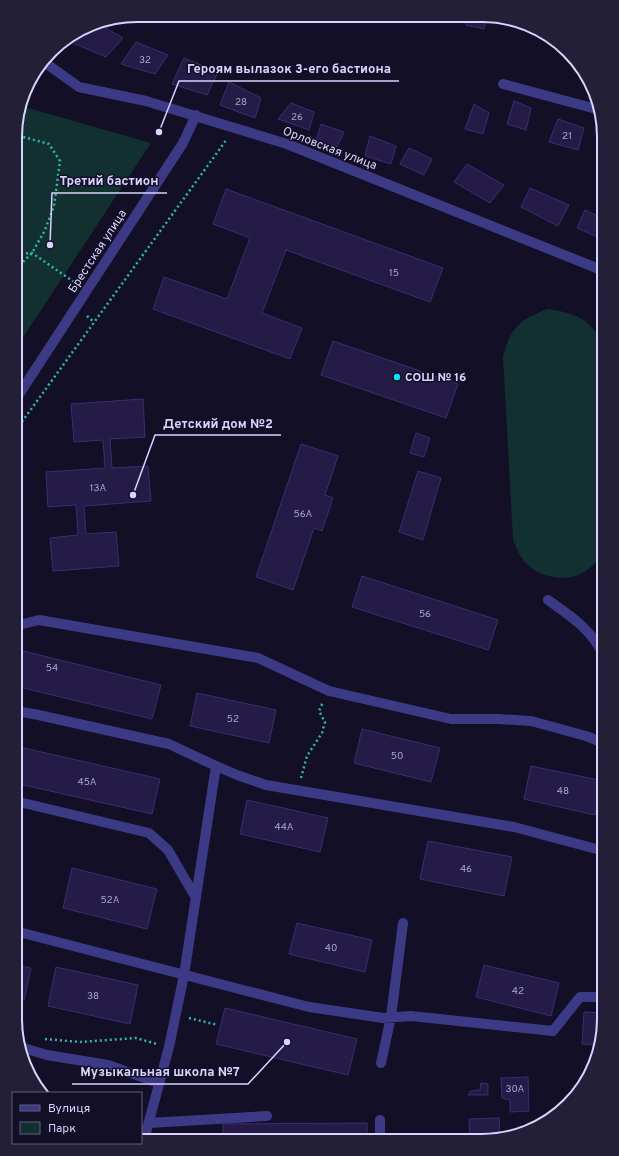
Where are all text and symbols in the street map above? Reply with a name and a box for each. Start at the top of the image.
house number: 32 [139,54,151,67]
callout: Героям вылазок 3-его бастиона [179,56,399,81]
text: Героям вылазок 3-его бастиона [187,62,391,78]
house number: 28 [235,96,247,109]
house number: 26 [291,111,303,124]
street label: Орловская улица [280,124,379,174]
house number: 21 [562,130,572,143]
callout: Третий бастион [52,168,167,193]
text: Третий бастион [59,174,159,190]
street label: Брестская улица [65,207,131,296]
house number: 15 [389,267,399,280]
place label: СОШ № 16 [405,370,466,386]
marker: СОШ № 16 [392,372,402,382]
callout: Детский дом №2 [155,410,281,435]
text: Детский дом №2 [163,417,273,433]
house number: 13А [90,482,106,495]
house number: 56А [294,508,313,521]
house number: 56 [419,608,431,621]
house number: 54 [46,662,58,675]
house number: 52 [227,713,239,726]
house number: 50 [391,750,403,763]
house number: 45А [77,776,97,789]
house number: 48 [557,785,569,798]
house number: 44А [274,821,294,834]
house number: 46 [460,863,472,876]
house number: 52А [100,894,120,907]
house number: 40 [325,942,337,955]
house number: 42 [512,985,524,998]
house number: 38 [87,990,99,1003]
callout: Музыкальная школа №7 [72,1059,248,1084]
text: Музыкальная школа №7 [80,1065,240,1081]
house number: 30А [506,1083,525,1096]
legend [12,1092,142,1144]
text: Вулиця [48,1101,90,1117]
text: Парк [48,1121,76,1137]

